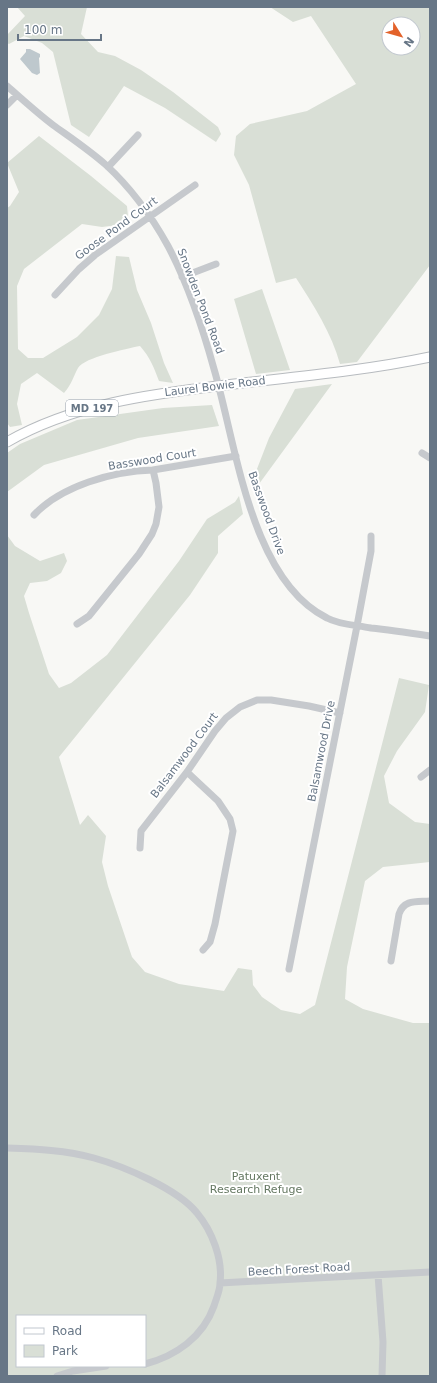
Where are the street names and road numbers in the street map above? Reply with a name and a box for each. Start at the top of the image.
street label: Goose Pond Court [73,194,161,263]
street label: Snowden Pond Road [174,247,227,356]
street label: Laurel Bowie Road [164,374,266,399]
road number: MD 197 [66,400,118,416]
street label: Basswood Court [107,446,198,473]
street label: Basswood Drive [245,470,288,557]
street label: Balsamwood Drive [305,699,338,803]
street label: Balsamwood Court [148,709,221,801]
street label: Beech Forest Road [248,1260,351,1279]

